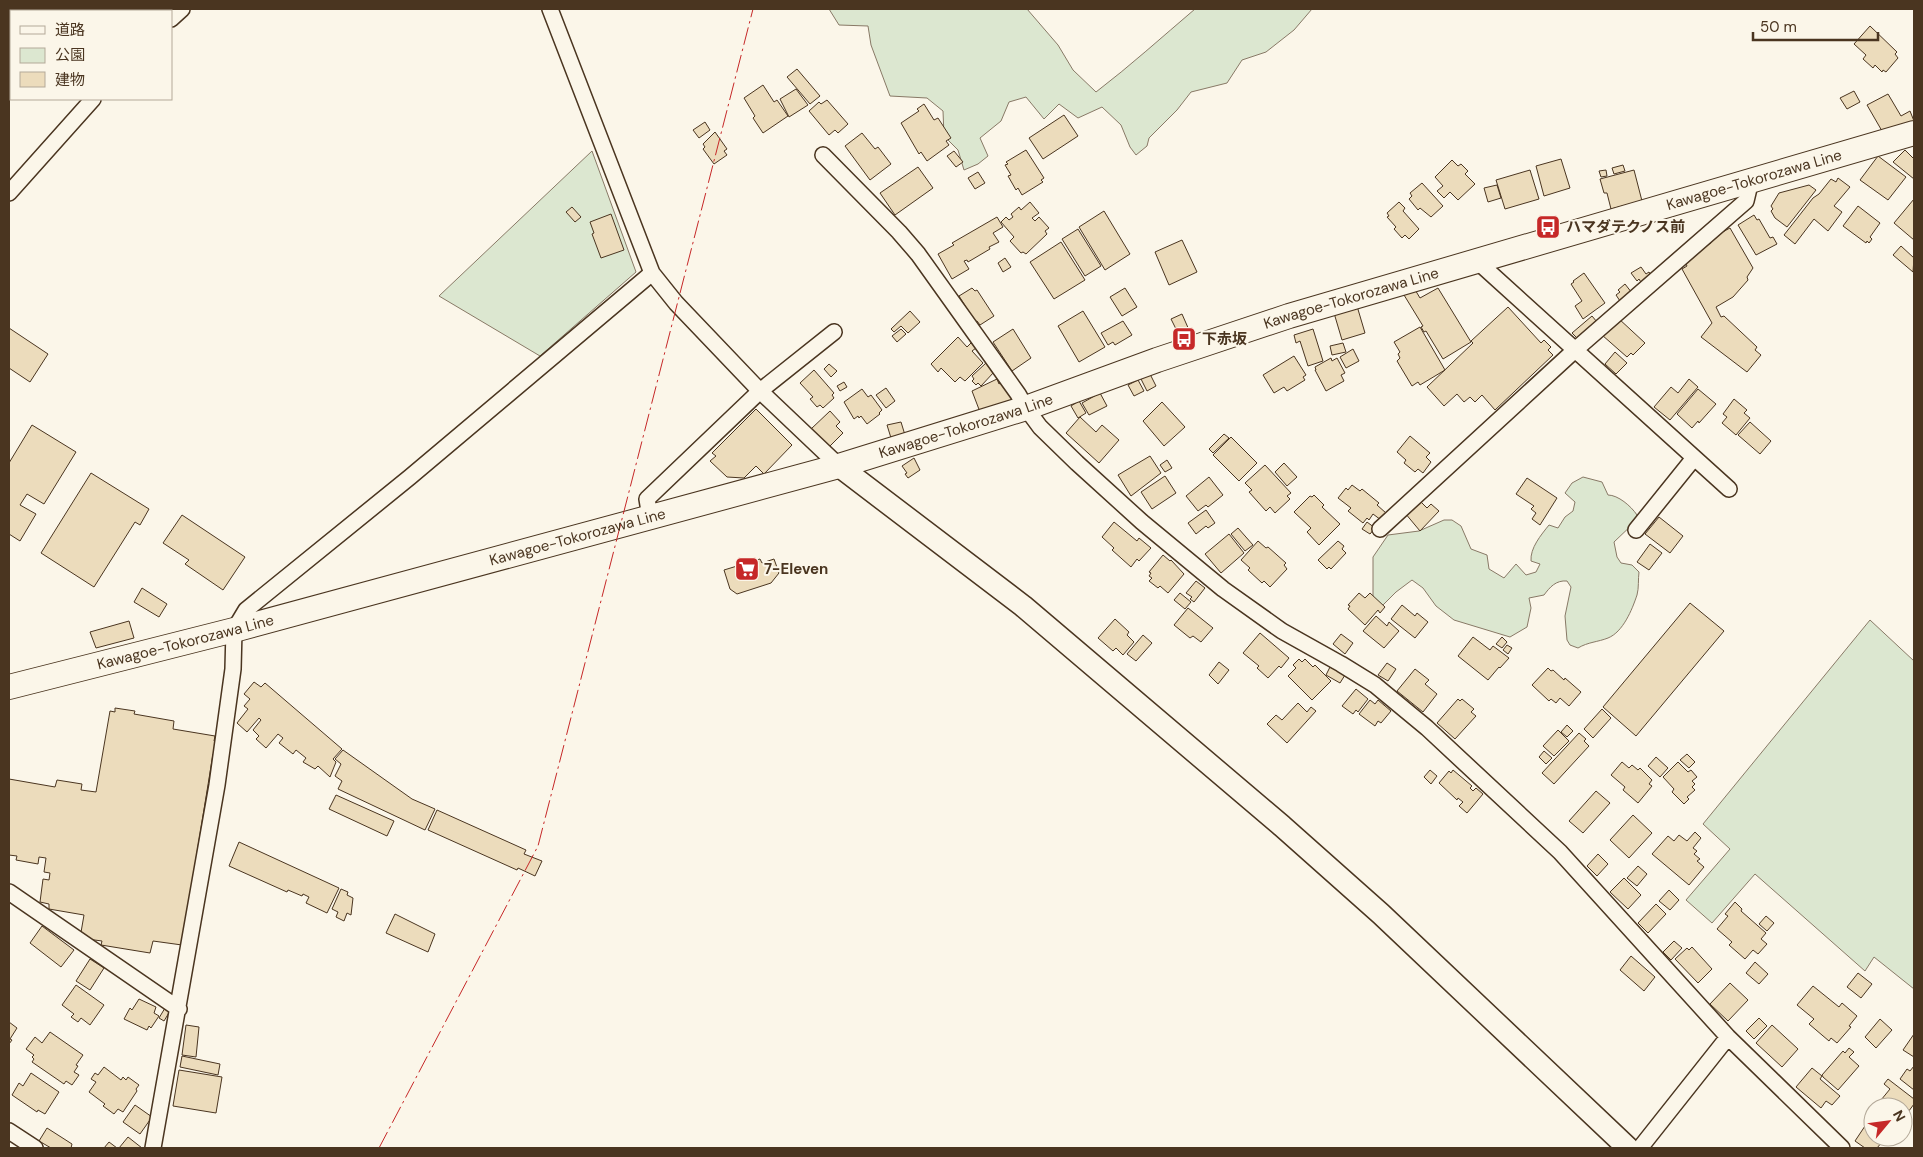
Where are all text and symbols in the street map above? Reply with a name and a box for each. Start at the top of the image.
legend [10,10,172,100]
scale bar [1753,10,1878,42]
text: 50 m [1760,17,1797,37]
text: 道路 [55,20,85,40]
text: 公園 [55,45,85,65]
text: 建物 [55,70,85,90]
street label: Kawagoe-Tokorozawa Line [1664,145,1844,215]
bus stop icon: ハマダテクノス前 [1535,214,1561,240]
place label: ハマダテクノス前 [1566,217,1685,237]
street label: Kawagoe-Tokorozawa Line [1261,263,1441,334]
bus stop icon: 下赤坂 [1171,326,1197,352]
place label: 下赤坂 [1202,329,1247,349]
street label: Kawagoe-Tokorozawa Line [876,389,1056,463]
street label: Kawagoe-Tokorozawa Line [487,503,668,570]
supermarket icon: 7-Eleven [734,556,760,582]
place label: 7-Eleven [764,559,828,579]
street label: Kawagoe-Tokorozawa Line [95,610,276,674]
north arrow [1863,1097,1913,1147]
text: N [1889,1107,1910,1125]

